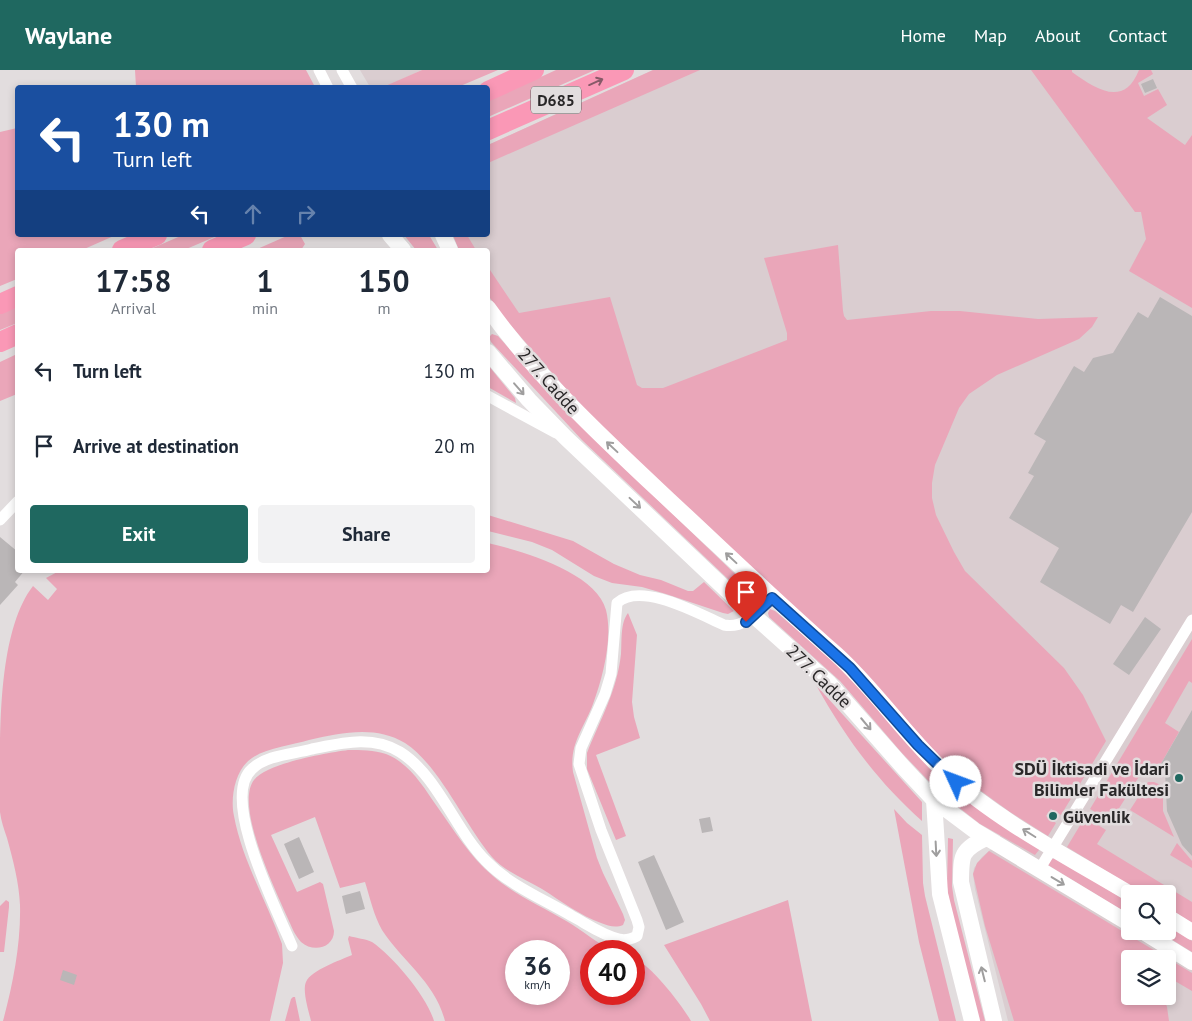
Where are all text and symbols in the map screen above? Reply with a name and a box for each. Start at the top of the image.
text: Waylane [25,20,112,51]
text: Home [900,24,946,47]
text: Map [974,24,1007,47]
text: About [1035,24,1081,47]
text: Contact [1109,24,1167,47]
one-way arrow [588,77,603,87]
road number: D685 [531,86,581,114]
text: 130 m [113,101,210,147]
icon: left [30,105,95,170]
text: Turn left [113,145,192,173]
icon: left [186,200,214,228]
icon: ahead [239,200,267,228]
icon: right [292,200,320,228]
text: 17:58 [95,261,172,300]
text: 1 [257,261,274,300]
text: 150 [358,261,410,300]
text: Arrival [111,298,156,318]
text: min [252,298,278,318]
text: m [378,298,391,318]
street label: 277. Cadde [513,343,585,419]
icon: left [30,357,58,385]
text: Turn left [73,359,142,383]
text: 130 m [423,359,475,383]
one-way arrow [514,383,525,396]
icon: arrive [30,432,58,460]
text: Arrive at destination [73,434,239,458]
text: 20 m [434,434,475,458]
one-way arrow [606,441,618,453]
one-way arrow [628,497,641,509]
button: Exit [30,505,248,563]
button: Share [258,505,475,563]
one-way arrow [724,552,737,564]
pin [725,571,767,622]
icon: arrive [732,578,760,606]
street label: 277. Cadde [781,639,857,713]
one-way arrow [860,718,871,731]
position arrow [929,755,981,807]
place label: SDÜ İktisadi ve İdari Bilimler Fakültesi [1015,757,1169,801]
marker: SDÜ İktisadi ve İdari Bilimler Fakültesi [1173,772,1185,784]
place label: Güvenlik [1063,805,1130,828]
marker: Güvenlik [1047,810,1059,822]
one-way arrow [1022,827,1036,837]
one-way arrow [932,841,941,857]
one-way arrow [1050,876,1064,886]
map controls [1121,885,1176,1005]
button: search [1121,885,1176,940]
speed limit sign: 40 [580,940,645,1005]
text: 36 [523,950,552,982]
button: layers [1121,950,1176,1005]
one-way arrow [977,966,987,982]
text: km/h [524,977,551,992]

